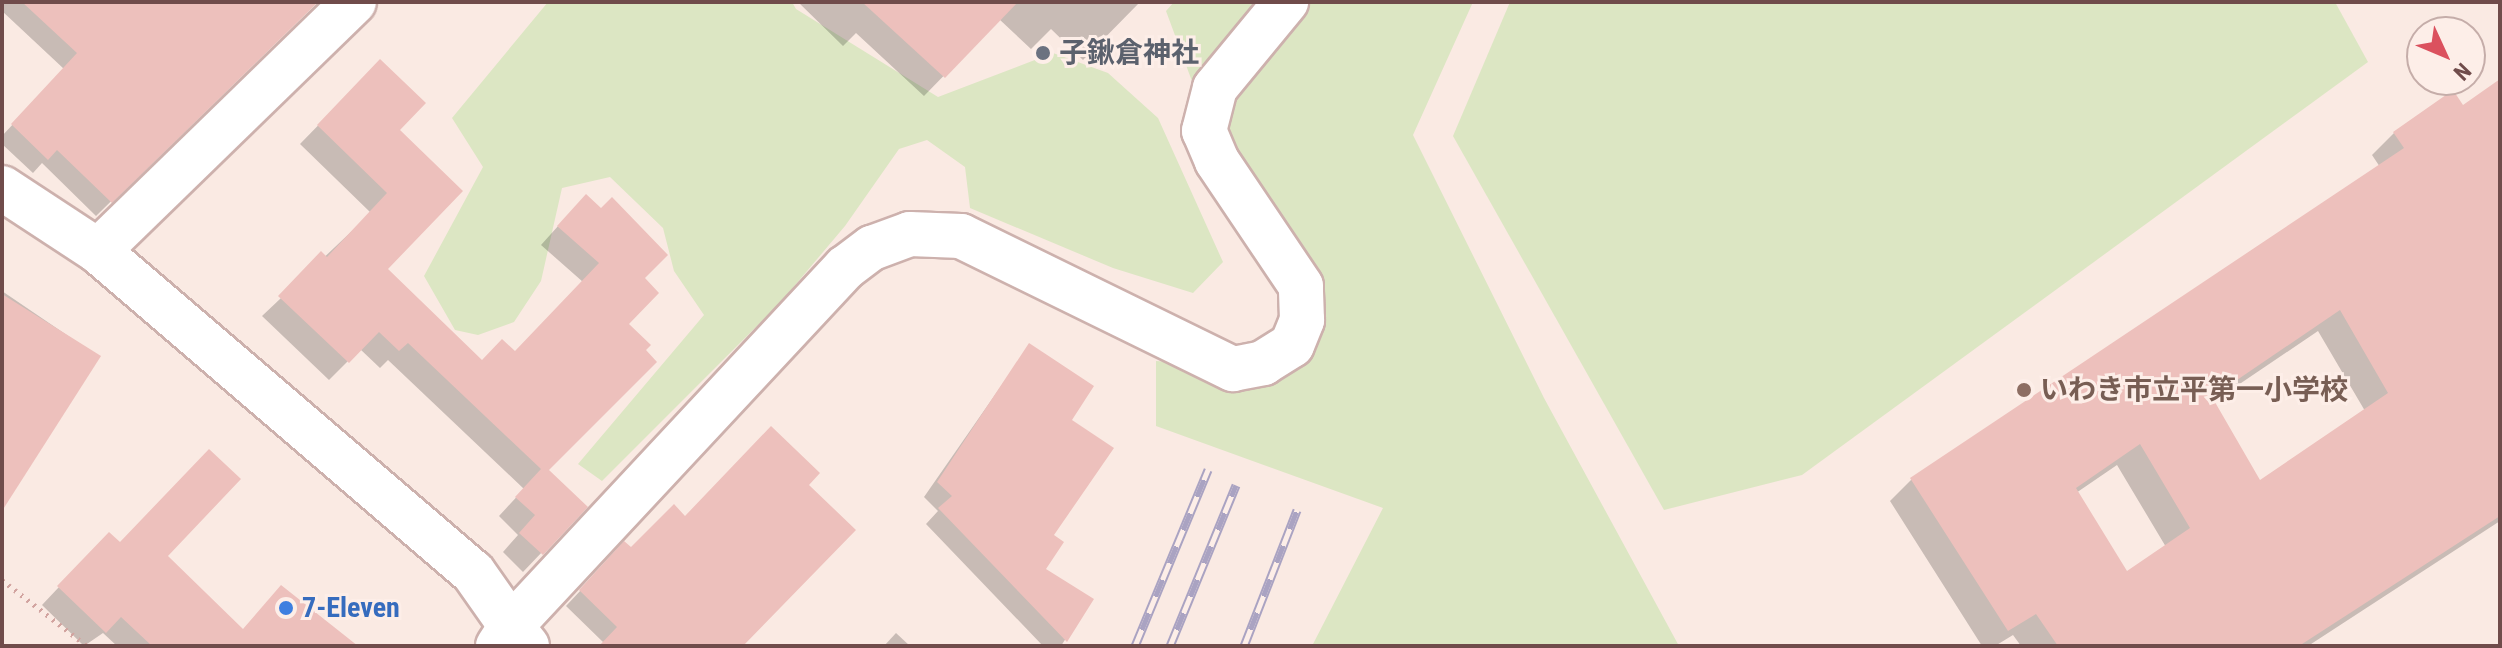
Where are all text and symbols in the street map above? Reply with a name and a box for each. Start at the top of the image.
north arrow [2406,16,2486,96]
place label: 子鍬倉神社 [1059,36,1199,70]
marker: 子鍬倉神社 [1034,44,1052,62]
text: N [2449,58,2476,85]
place label: いわき市立平第一小学校 [2040,373,2348,407]
marker: いわき市立平第一小学校 [2015,381,2033,399]
place label: 7-Eleven [302,591,400,625]
marker: 7-Eleven [277,599,295,617]

